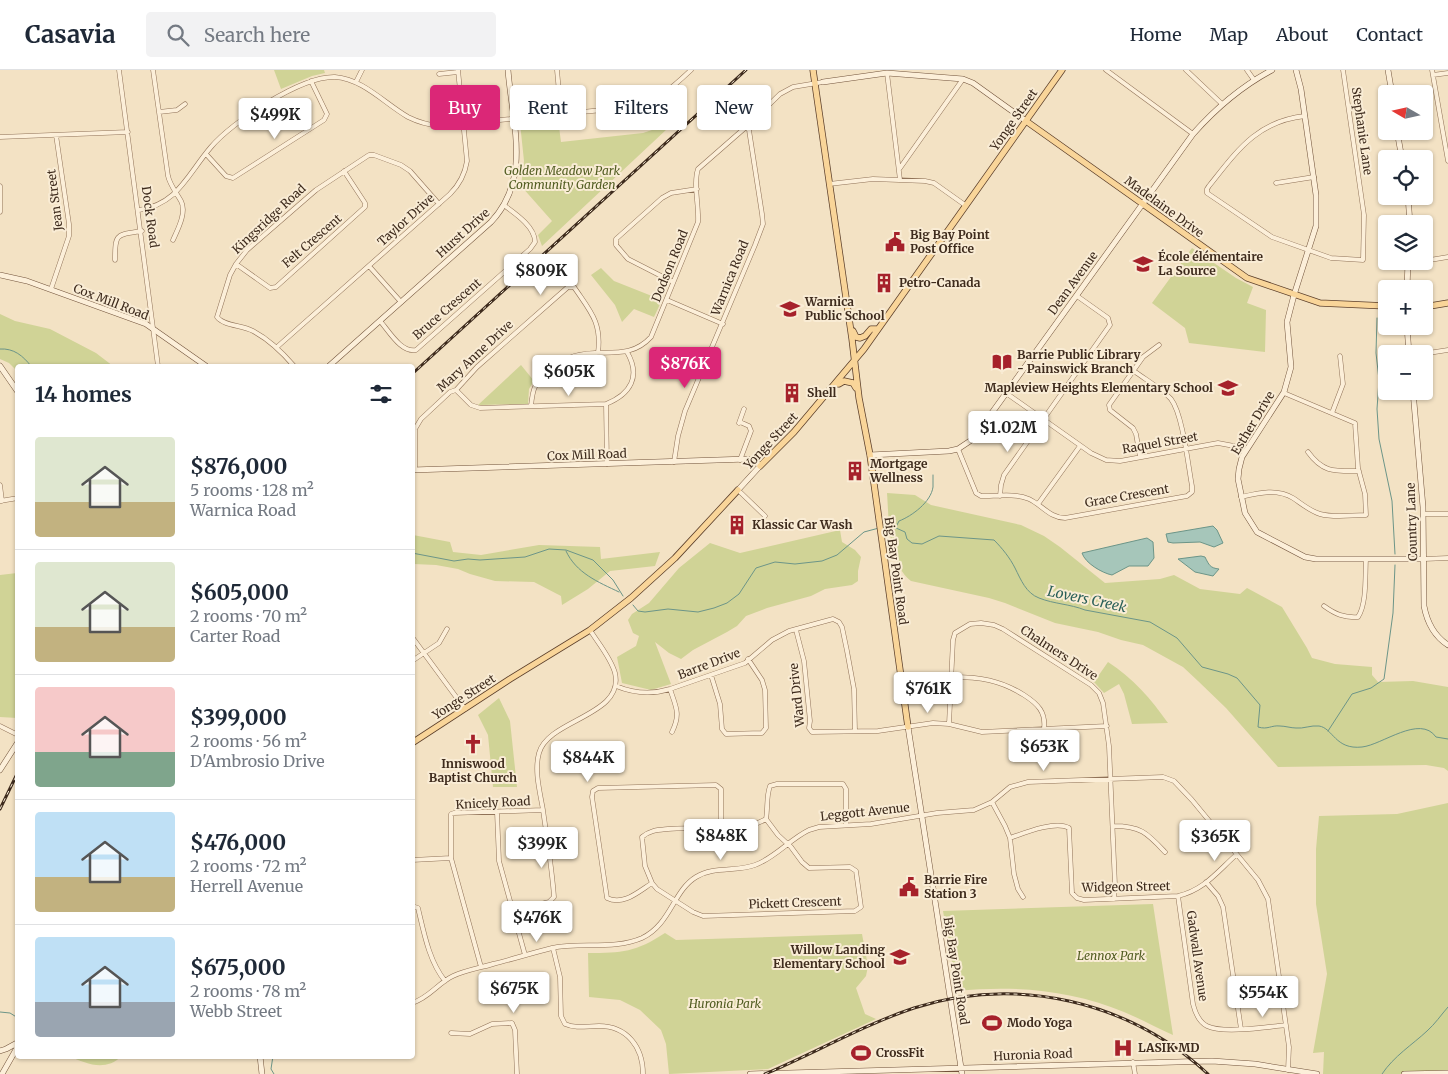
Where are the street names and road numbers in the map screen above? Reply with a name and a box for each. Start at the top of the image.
street label: Yonge Street [986,86,1041,154]
street label: Stephanie Lane [1349,86,1376,176]
street label: Jean Street [43,168,66,233]
street label: Madelaine Drive [1122,173,1207,240]
street label: Kingsridge Road [229,181,309,257]
street label: Dock Road [139,185,162,249]
street label: Taylor Drive [374,190,437,249]
street label: Hurst Drive [433,205,492,260]
street label: Felt Crescent [279,211,345,271]
street label: Dodson Road [648,227,691,304]
street label: Warnica Road [707,238,751,318]
street label: Dean Avenue [1045,248,1101,317]
street label: Bruce Crescent [409,275,484,342]
street label: Cox Mill Road [71,280,151,323]
street label: Mary Anne Drive [434,317,516,395]
street label: Esther Drive [1228,388,1278,457]
street label: Yonge Street [740,409,801,473]
street label: Raquel Street [1121,428,1199,457]
street label: Cox Mill Road [547,446,627,463]
street label: Grace Crescent [1084,481,1170,510]
street label: Country Lane [1403,482,1420,562]
street label: Big Bay Point Road [881,516,912,626]
street label: Chalmers Drive [1018,622,1101,683]
street label: Barre Drive [675,645,742,682]
street label: Ward Drive [786,662,807,729]
street label: Yonge Street [429,670,498,723]
street label: Knicely Road [455,793,531,812]
street label: Leggott Avenue [820,799,910,824]
street label: Widgeon Street [1081,878,1171,895]
street label: Pickett Crescent [748,893,842,912]
street label: Gadwall Avenue [1184,910,1211,1002]
street label: Big Bay Point Road [941,916,972,1026]
street label: Huronia Road [993,1046,1073,1063]

